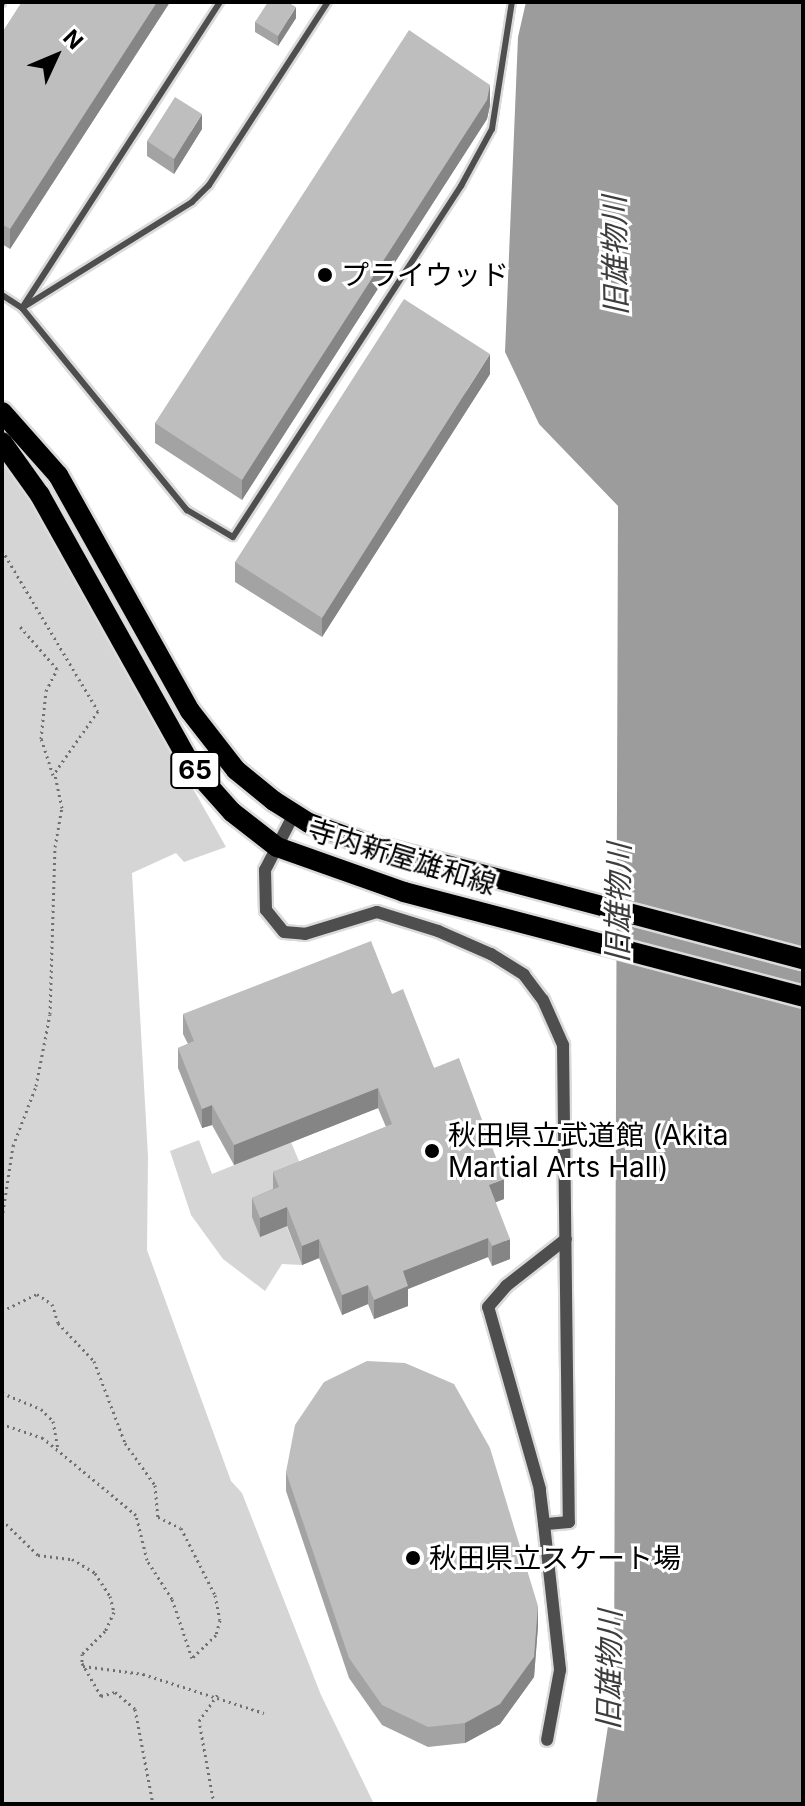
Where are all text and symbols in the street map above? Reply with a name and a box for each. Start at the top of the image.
north arrow [16,16,96,96]
text: N [58,24,88,54]
water label: 旧雄物川 [596,196,634,316]
place label: プライウッド [341,258,509,292]
marker: プライウッド [316,266,334,284]
road number: 65 [169,748,221,792]
street label: 寺内新屋雄和線 [303,812,501,902]
water label: 旧雄物川 [599,843,637,963]
place label: 秋田県立武道館 (Akita Martial Arts Hall) [448,1118,729,1184]
marker: 秋田県立武道館 (Akita Martial Arts Hall) [423,1142,441,1160]
place label: 秋田県立スケート場 [429,1541,681,1575]
marker: 秋田県立スケート場 [404,1549,422,1567]
water label: 旧雄物川 [590,1610,628,1730]

